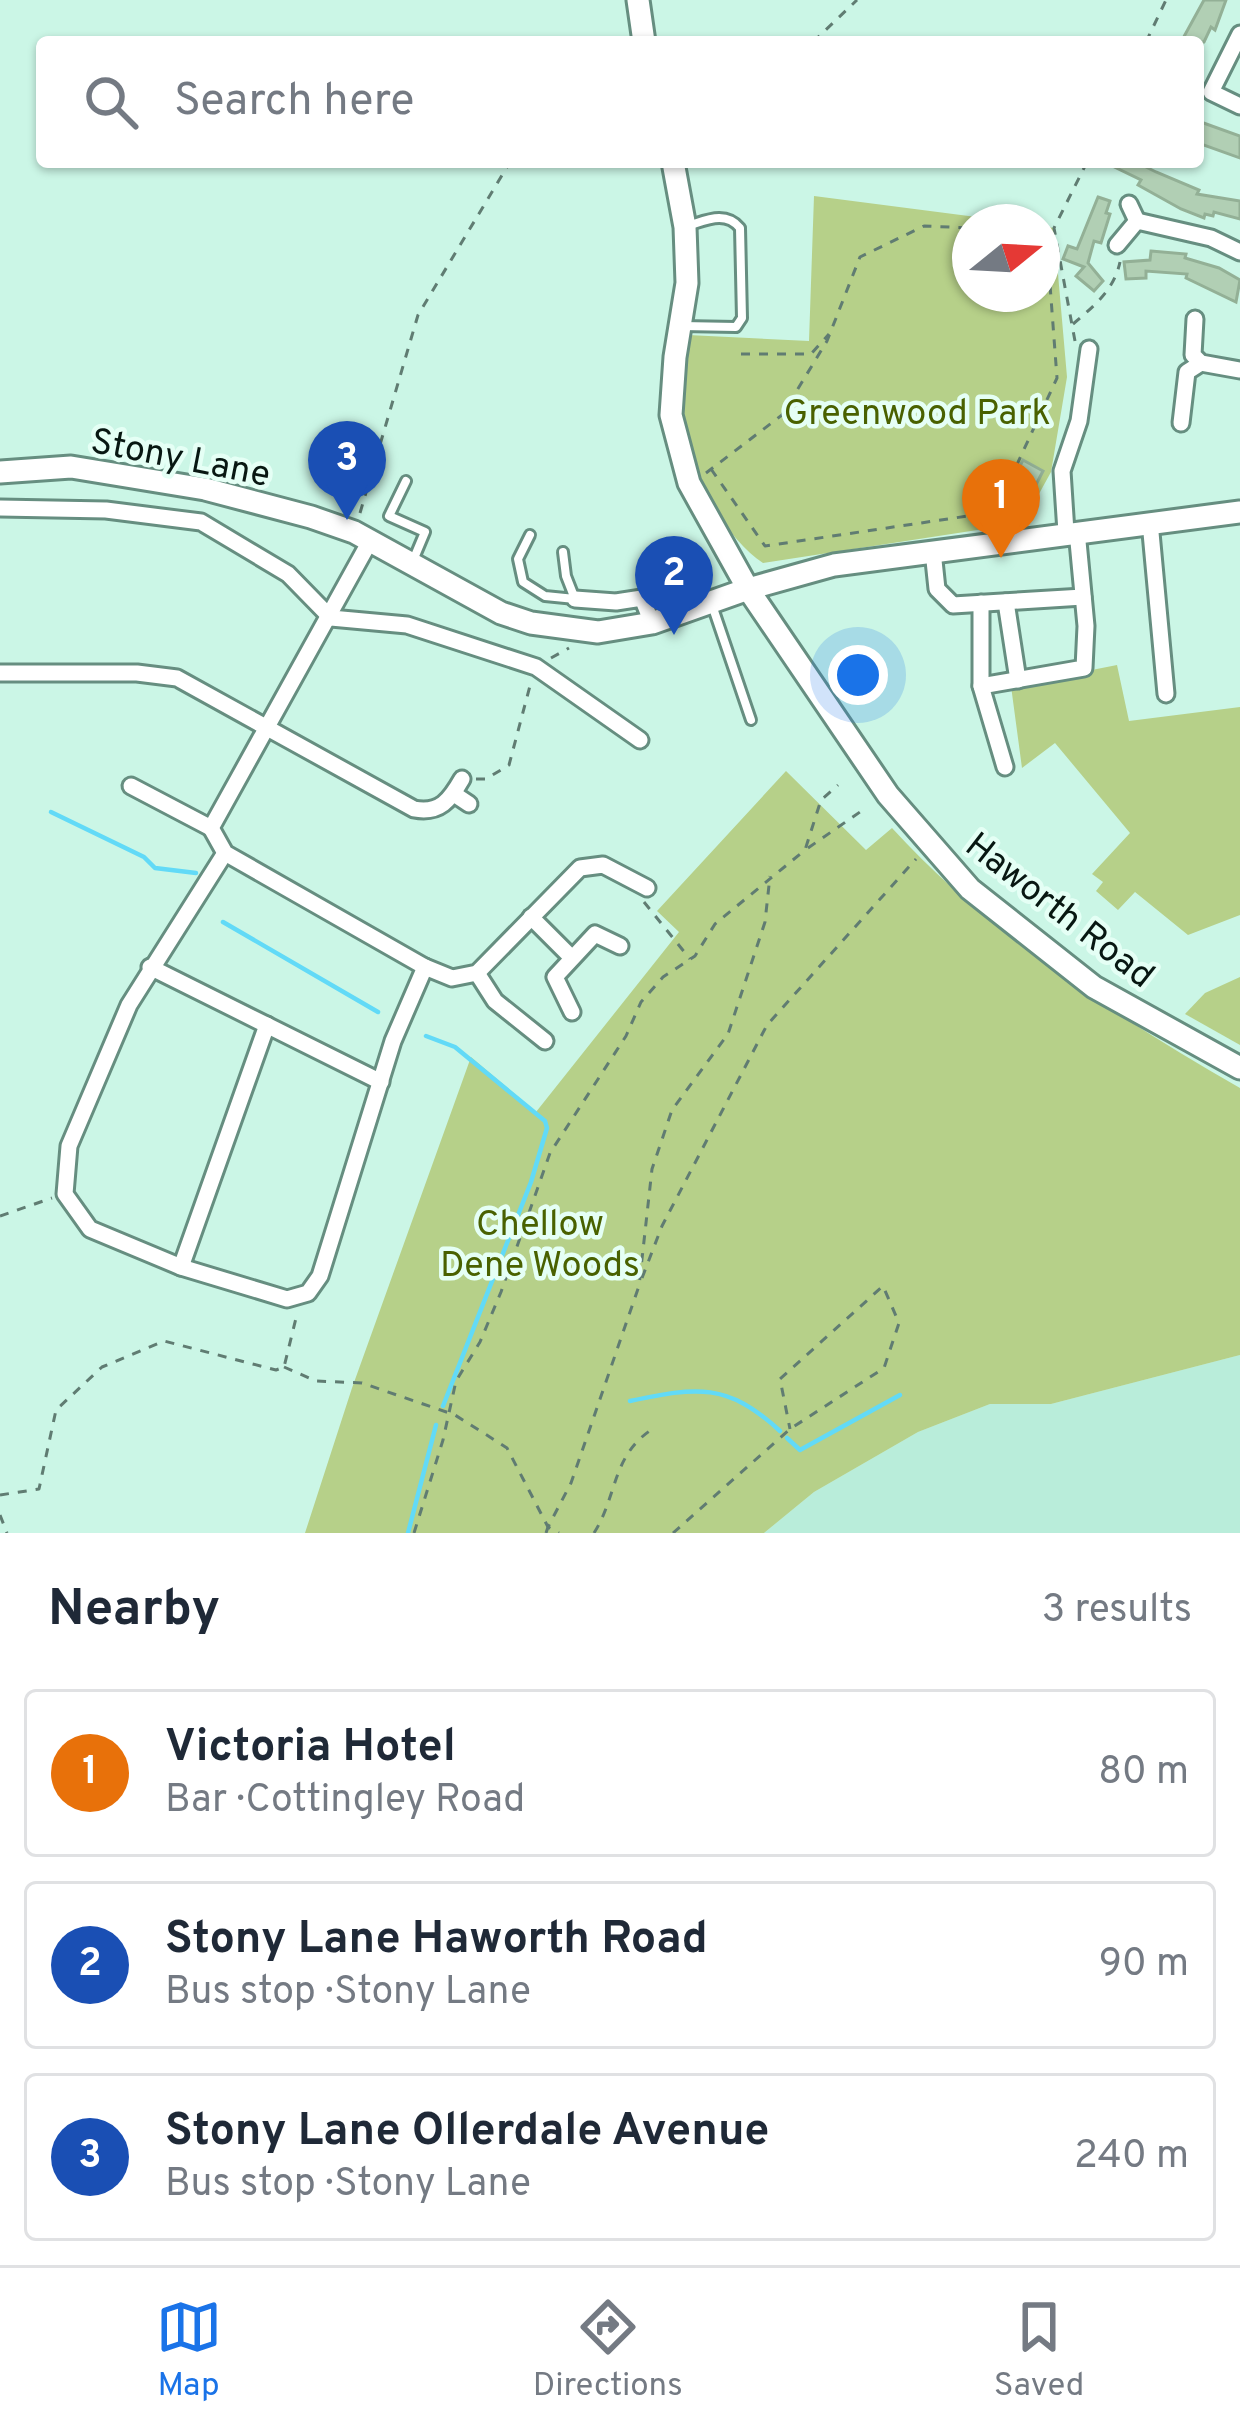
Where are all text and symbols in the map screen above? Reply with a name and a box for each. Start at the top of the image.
search box [36,36,1204,168]
icon: search [78,69,144,135]
text: Search here [174,74,414,131]
north arrow [952,204,1060,312]
park label: Greenwood Park [783,392,1051,438]
street label: Stony Lane [87,420,274,500]
pin: 3 [308,421,386,520]
pin: 1 [962,459,1040,558]
pin: 2 [635,536,713,635]
your location [828,645,888,705]
street label: Haworth Road [955,824,1162,1000]
park label: Chellow Dene Woods [440,1203,640,1290]
text: Nearby [48,1579,220,1644]
text: 3 results [1042,1587,1192,1636]
text: Victoria Hotel [165,1720,456,1777]
text: 1 [82,1749,98,1798]
text: 80 m [1098,1749,1189,1798]
text: Bar · Cottingley Road [165,1777,525,1826]
text: Stony Lane Haworth Road [165,1912,708,1969]
text: 2 [78,1941,102,1990]
text: 90 m [1099,1941,1189,1990]
text: Bus stop · Stony Lane [165,1969,531,2018]
text: Stony Lane Ollerdale Avenue [165,2104,769,2161]
text: 3 [78,2133,102,2182]
text: 240 m [1074,2133,1189,2182]
text: Bus stop · Stony Lane [165,2161,531,2210]
tab: Map [156,2294,222,2408]
tab: Directions [533,2294,683,2408]
tab: Saved [994,2294,1084,2408]

